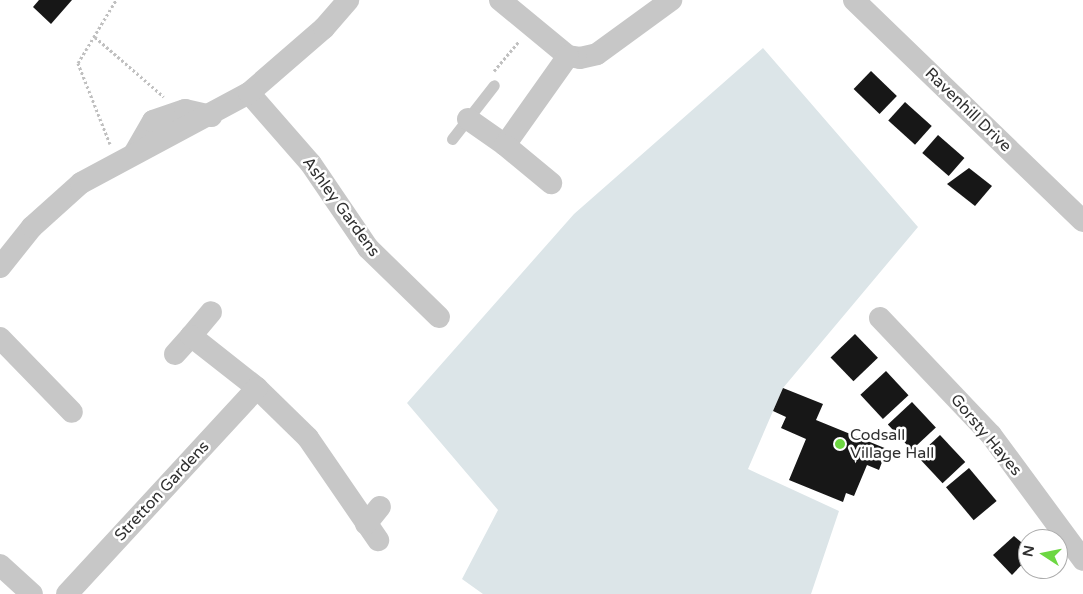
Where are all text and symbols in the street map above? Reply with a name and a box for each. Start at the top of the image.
street label: Ravenhill Drive [921,64,1015,156]
street label: Ashley Gardens [298,153,384,261]
street label: Gorsty Hayes [946,390,1026,480]
place label: Codsall Village Hall [850,425,934,463]
street label: Stretton Gardens [111,437,213,545]
marker: Codsall Village Hall [834,438,846,450]
north arrow [1018,529,1068,579]
text: N [1019,544,1038,558]

